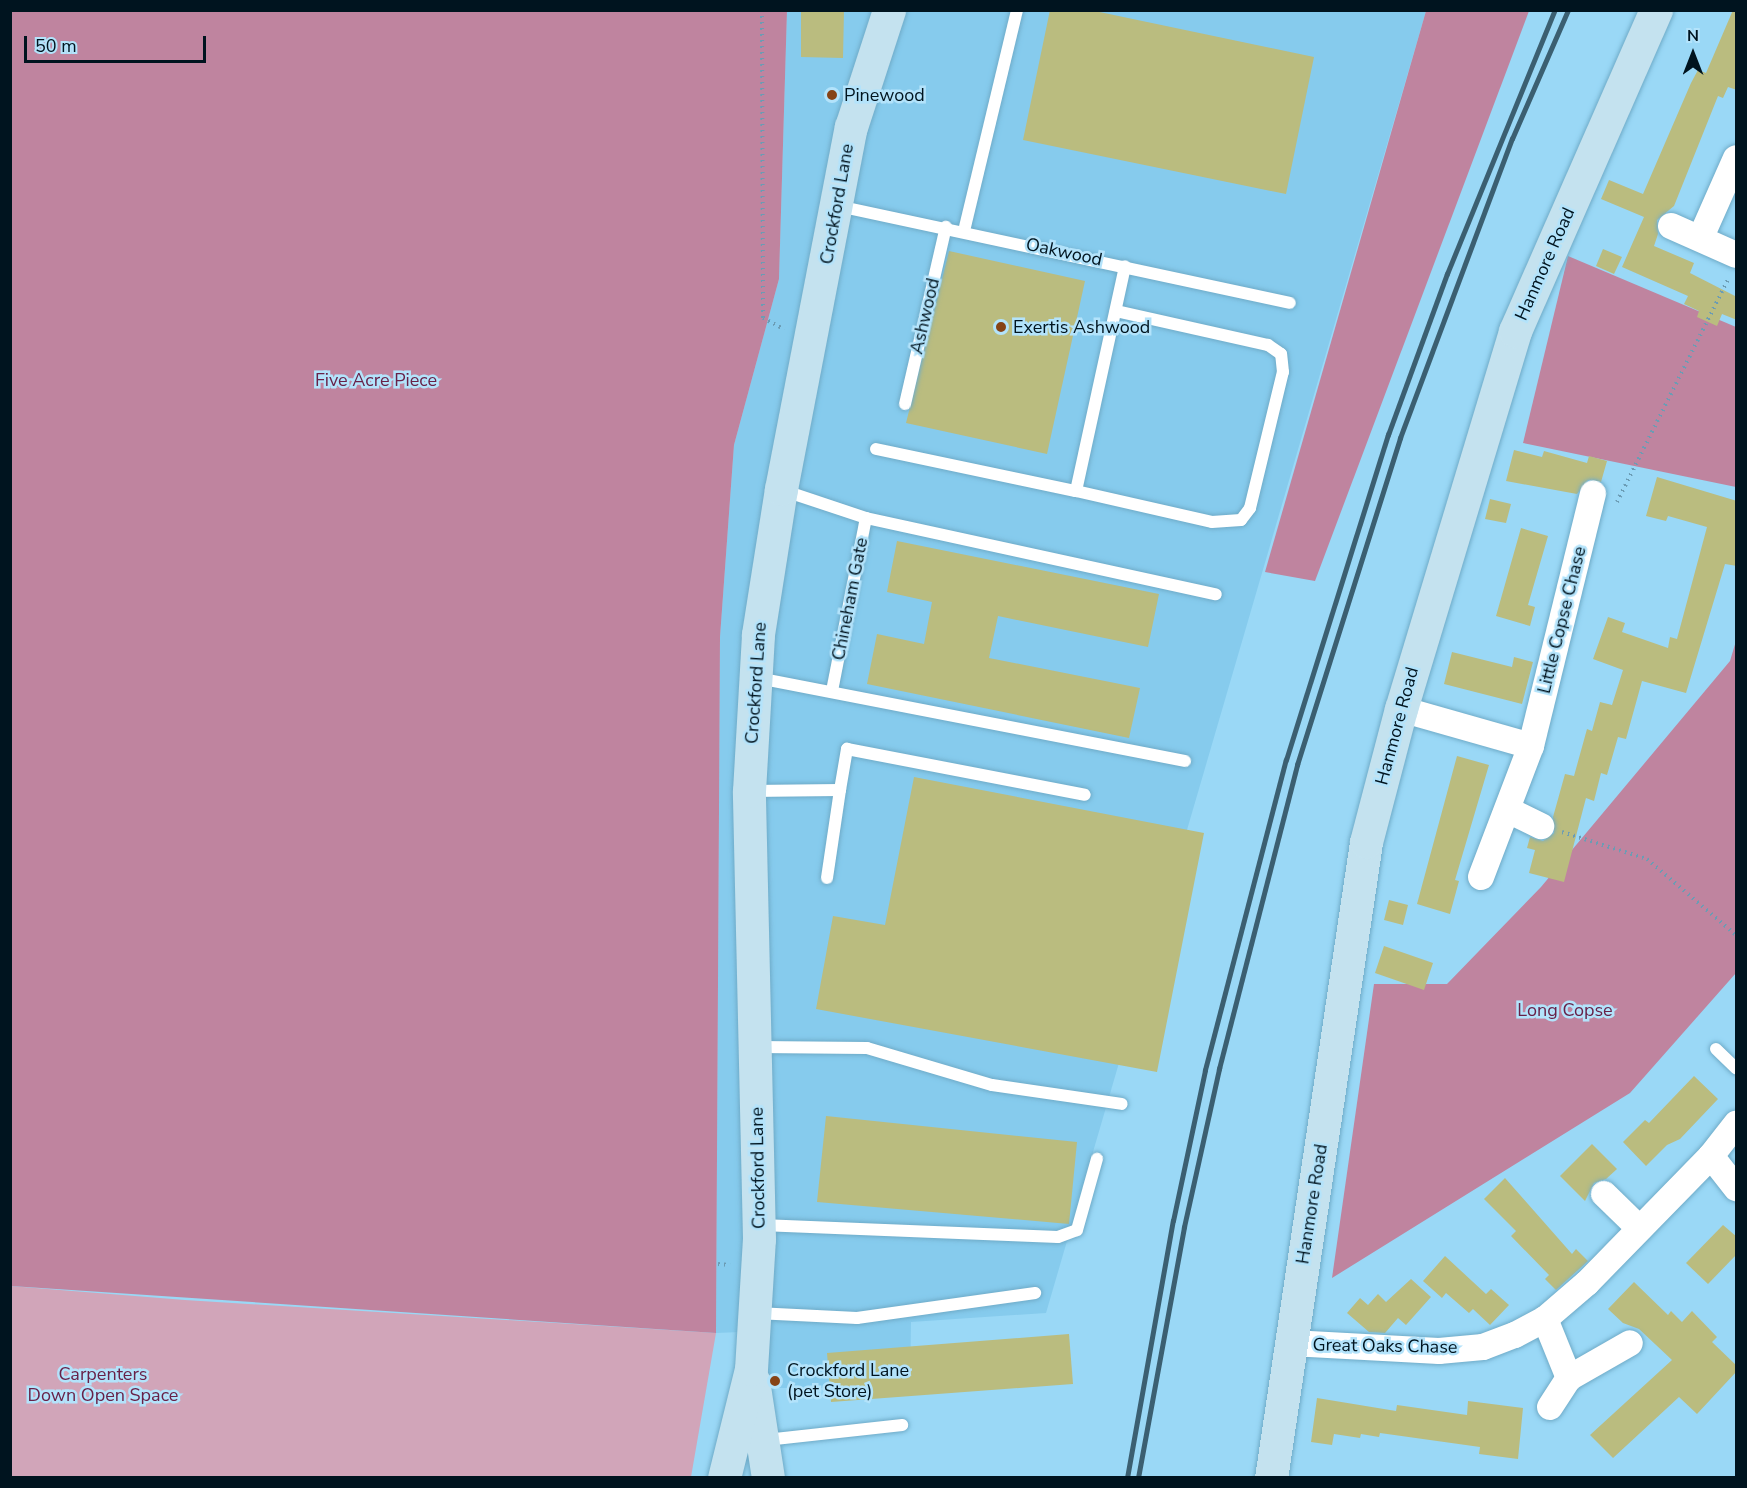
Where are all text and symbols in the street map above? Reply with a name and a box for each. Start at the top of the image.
scale bar [27,24,208,62]
north arrow [1663,24,1723,84]
text: N [1687,25,1699,47]
text: 50 m [35,34,77,58]
place label: Pinewood [844,84,925,106]
marker: Pinewood [825,88,839,102]
street label: Crockford Lane [816,142,858,266]
street label: Hanmore Road [1510,204,1580,324]
street label: Oakwood [1024,233,1104,271]
street label: Ashwood [906,276,944,356]
place label: Exertis Ashwood [1013,316,1150,338]
marker: Exertis Ashwood [994,320,1008,334]
park label: Five Acre Piece [315,369,437,391]
street label: Chineham Gate [828,536,872,662]
street label: Little Copse Chase [1533,544,1591,696]
street label: Crockford Lane [741,621,771,745]
street label: Hanmore Road [1371,665,1423,787]
park label: Long Copse [1517,999,1613,1021]
street label: Crockford Lane [746,1107,770,1229]
street label: Hanmore Road [1292,1142,1332,1266]
street label: Great Oaks Chase [1312,1334,1458,1358]
place label: Crockford Lane (pet Store) [787,1360,909,1402]
park label: Carpenters Down Open Space [28,1364,178,1406]
marker: Crockford Lane (pet Store) [768,1374,782,1388]

